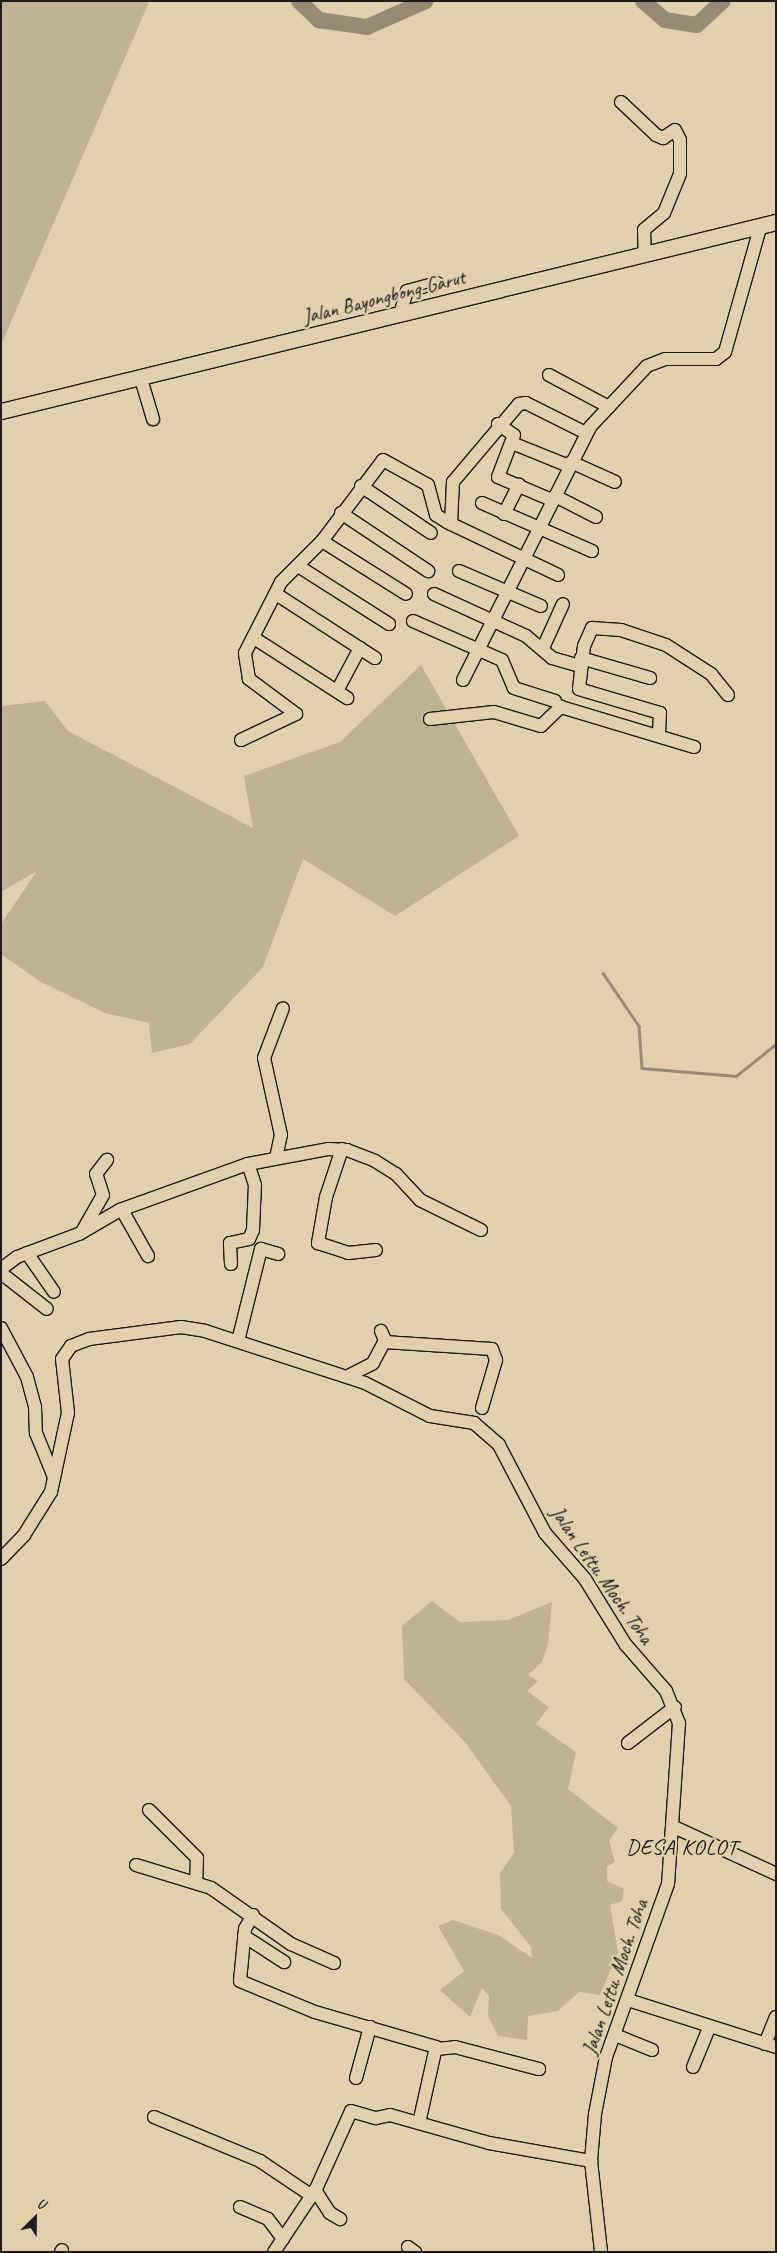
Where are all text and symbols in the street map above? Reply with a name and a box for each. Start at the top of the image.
street label: Jalan Bayongbong-Garut [300,265,468,329]
street label: Jalan Lettu. Moch. Toha [546,1502,658,1648]
district label: DESA KOLOT [625,1835,739,1861]
street label: Jalan Lettu. Moch. Toha [577,1896,653,2058]
north arrow [10,2193,60,2243]
text: U [35,2195,47,2213]

